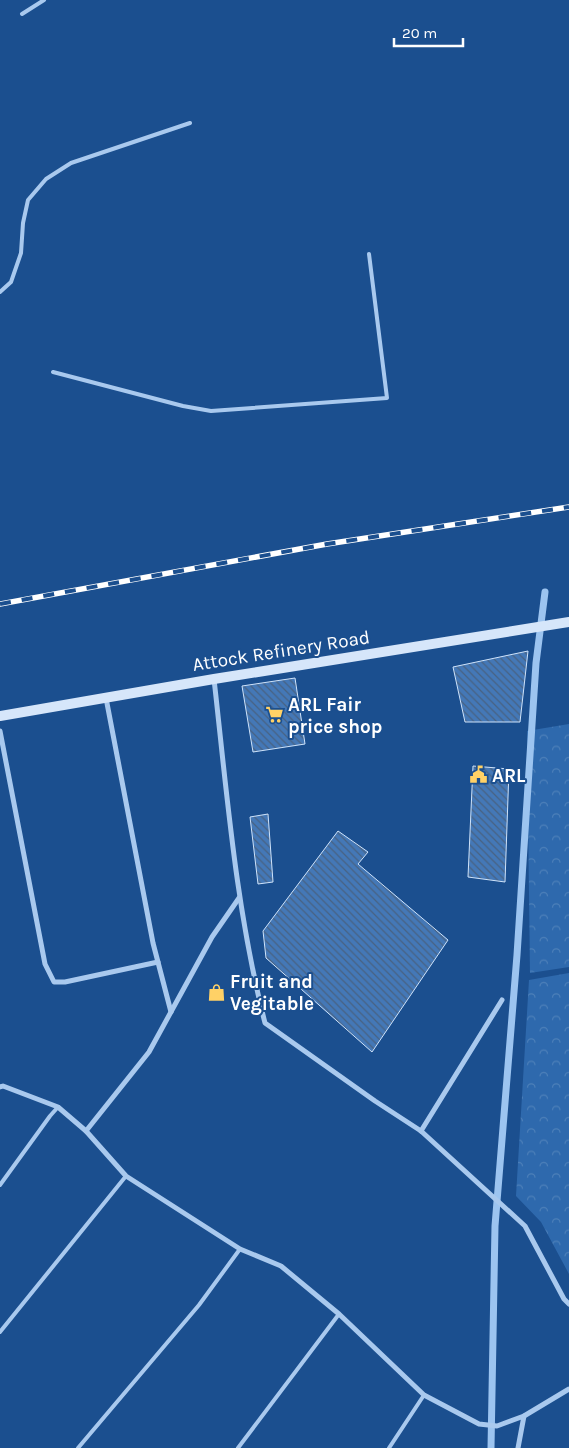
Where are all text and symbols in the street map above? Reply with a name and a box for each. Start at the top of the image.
scale bar [394,15,463,47]
text: 20 m [402,24,437,42]
street label: Attock Refinery Road [191,626,371,676]
place label: ARL Fair price shop [288,694,382,738]
supermarket icon: ARL Fair price shop [264,705,284,725]
public building icon: ARL [468,765,488,785]
place label: ARL [492,765,526,787]
place label: Fruit and Vegitable [230,971,314,1015]
shop icon: Fruit and Vegitable [206,982,226,1002]

